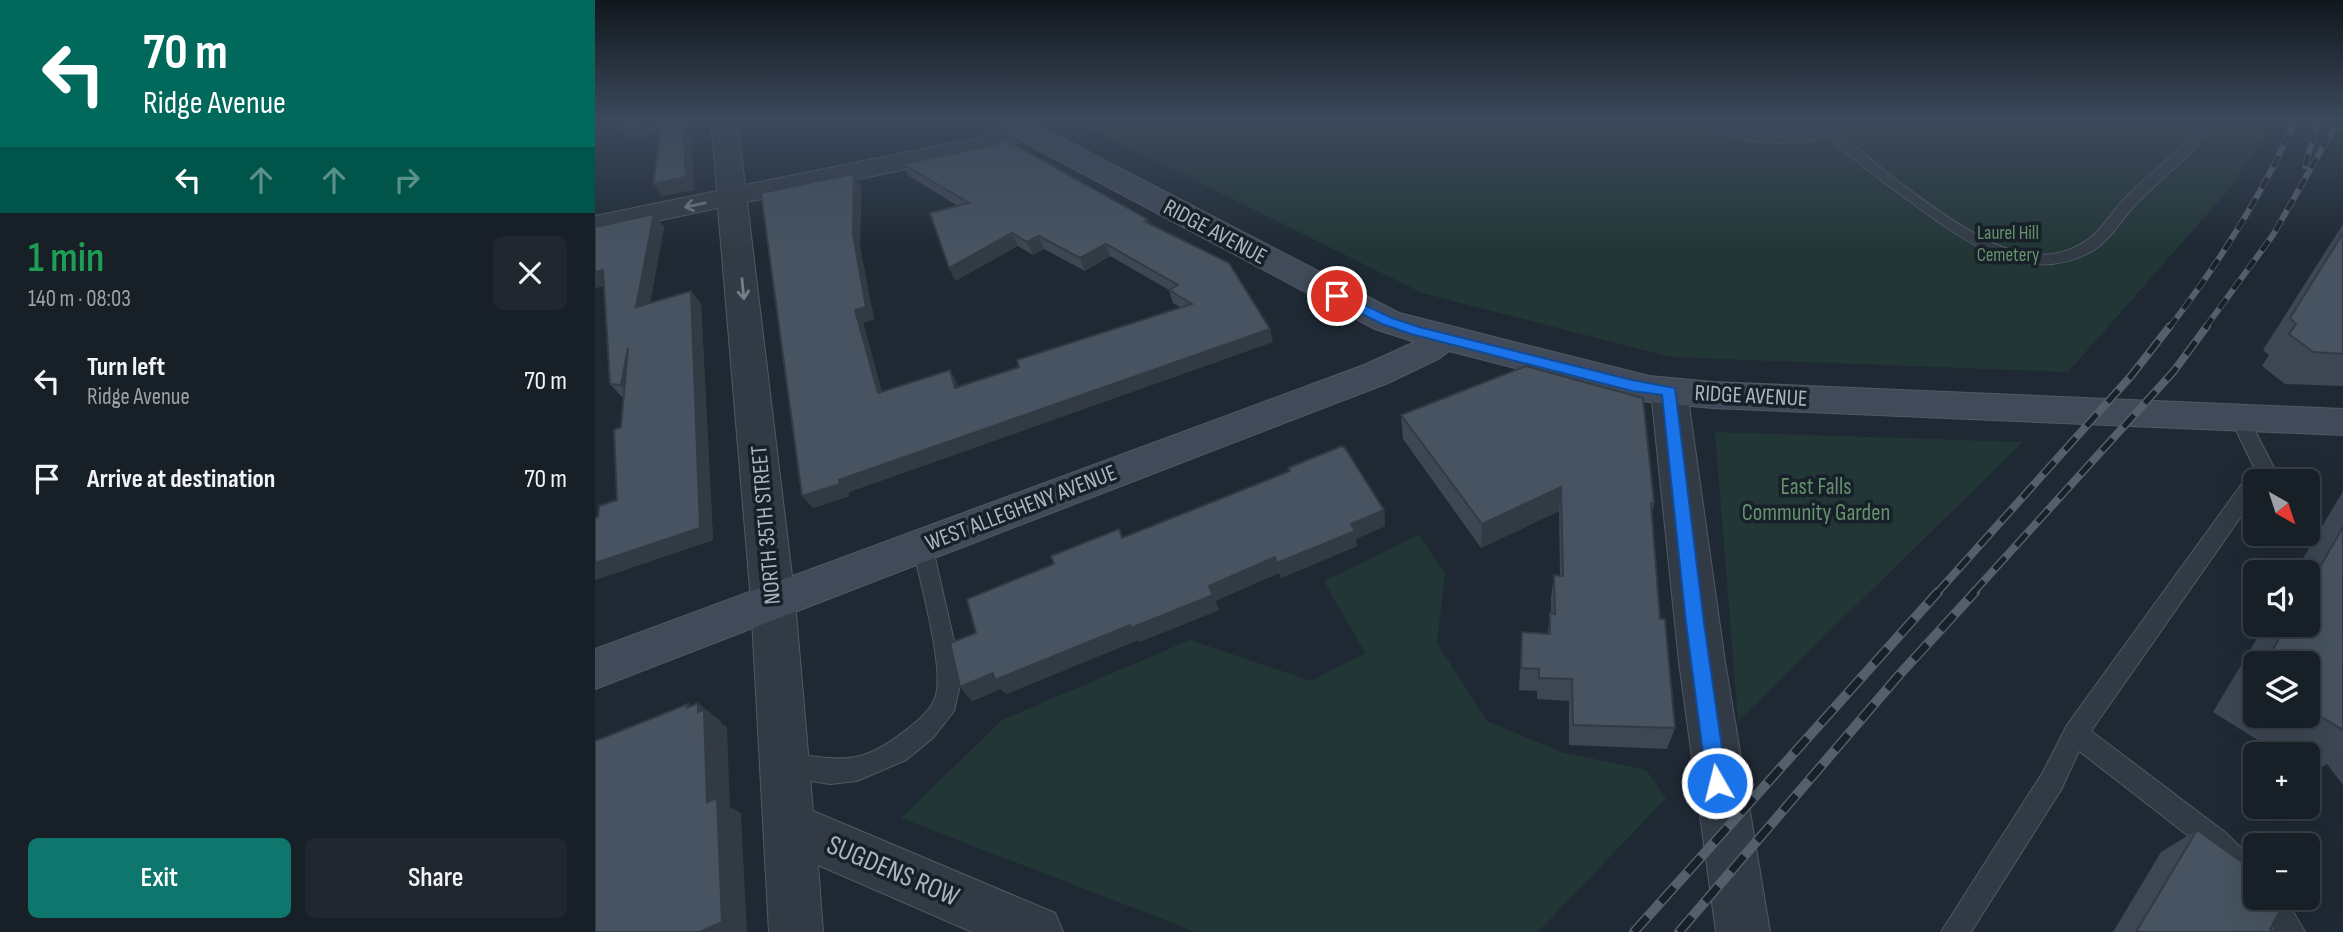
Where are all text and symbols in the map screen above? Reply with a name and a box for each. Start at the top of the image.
text: 70 m [143,24,228,83]
icon: left [28,28,119,119]
text: Ridge Avenue [143,84,286,123]
icon: left [169,161,207,199]
icon: ahead [242,161,280,199]
icon: ahead [315,161,353,199]
icon: right [388,161,426,199]
street label: RIDGE AVENUE [1159,193,1271,271]
one-way arrow [684,198,707,212]
park label: Laurel Hill Cemetery [1977,222,2040,267]
text: 1 min [28,233,104,284]
button: close [493,236,567,310]
pin [1307,266,1367,326]
one-way arrow [737,277,750,300]
icon: arrive [1318,277,1356,315]
text: 140 m · 08:03 [28,285,131,313]
text: Turn left [87,352,165,383]
icon: left [28,362,66,400]
text: 70 m [524,366,567,397]
street label: RIDGE AVENUE [1694,379,1808,413]
text: Ridge Avenue [87,383,190,411]
street label: NORTH 35TH STREET [745,444,787,606]
street label: WEST ALLEGHENY AVENUE [921,459,1121,557]
icon: arrive [28,460,66,498]
text: Arrive at destination [87,464,275,495]
text: 70 m [524,464,567,495]
north arrow [2243,469,2321,546]
map controls [2243,469,2320,910]
park label: East Falls Community Garden [1742,473,1890,527]
button: sound [2243,560,2320,637]
button: layers [2243,651,2320,728]
button: + [2243,742,2320,819]
position arrow [1680,746,1754,820]
street label: SUGDENS ROW [822,828,964,914]
button: − [2243,833,2320,910]
button: Exit [28,838,291,918]
button: Share [305,838,567,918]

